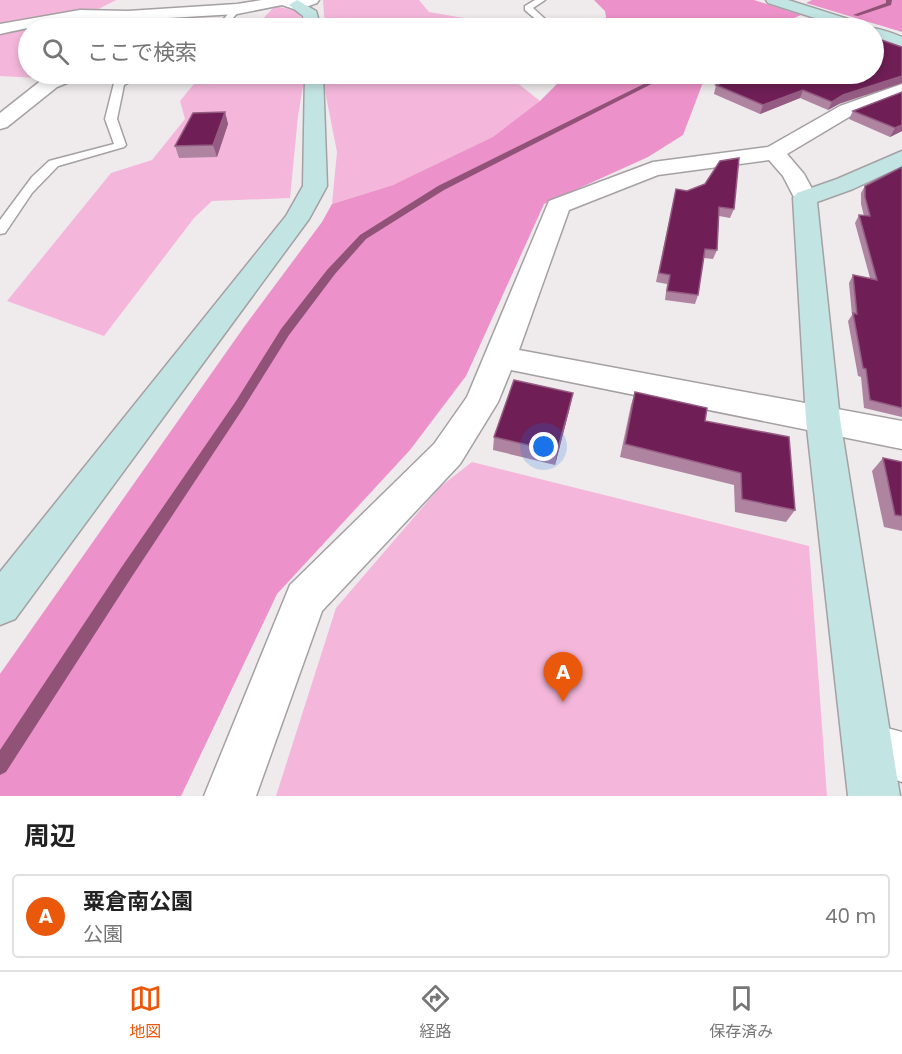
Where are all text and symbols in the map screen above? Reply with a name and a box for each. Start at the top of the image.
search box [18,18,884,84]
icon: search [39,35,72,68]
text: ここで検索 [87,37,197,68]
your location [529,432,558,461]
pin: A [544,652,582,702]
text: 周辺 [24,818,76,854]
text: 粟倉南公園 [83,886,193,917]
text: A [38,902,53,930]
text: 40 m [825,902,876,930]
text: 公園 [83,920,123,948]
tab: 地図 [129,982,162,1044]
tab: 経路 [419,982,452,1044]
tab: 保存済み [709,982,773,1044]

